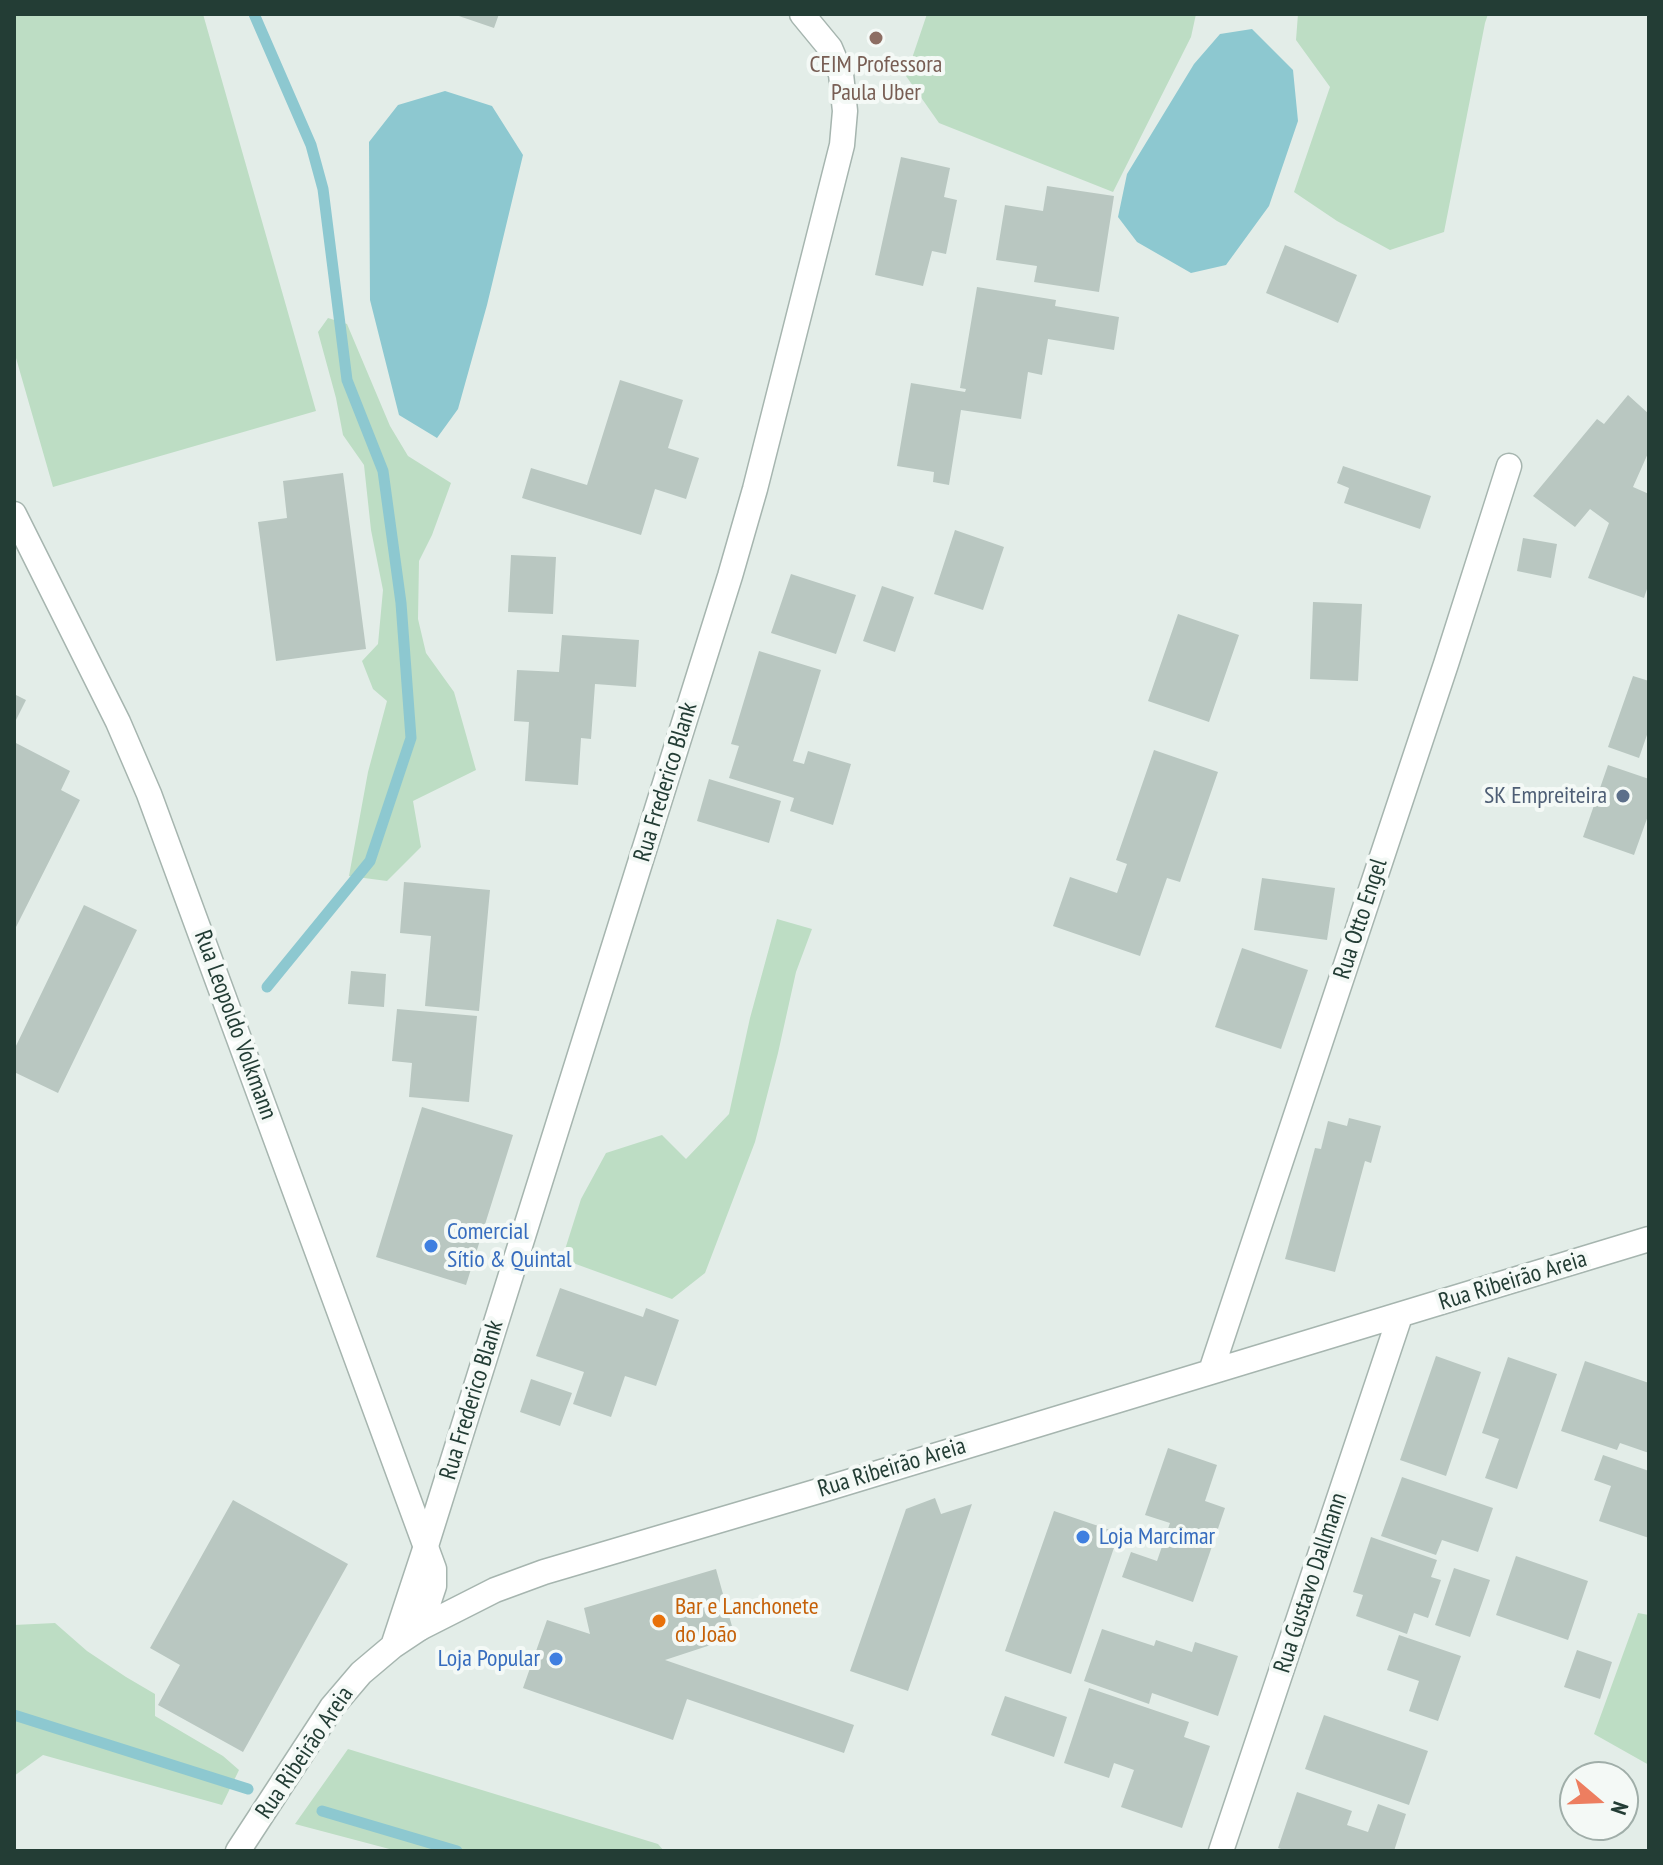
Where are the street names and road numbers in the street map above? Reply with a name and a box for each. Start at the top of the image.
street label: Rua Frederico Blank [628,699,704,865]
street label: Rua Otto Engel [1328,855,1394,983]
street label: Rua Leopoldo Volkmann [187,926,283,1124]
street label: Rua Ribeirão Areia [1436,1245,1590,1317]
street label: Rua Frederico Blank [434,1317,510,1483]
street label: Rua Ribeirão Areia [815,1432,969,1504]
street label: Rua Gustavo Dallmann [1268,1489,1354,1677]
street label: Rua Ribeirão Areia [250,1681,360,1825]

